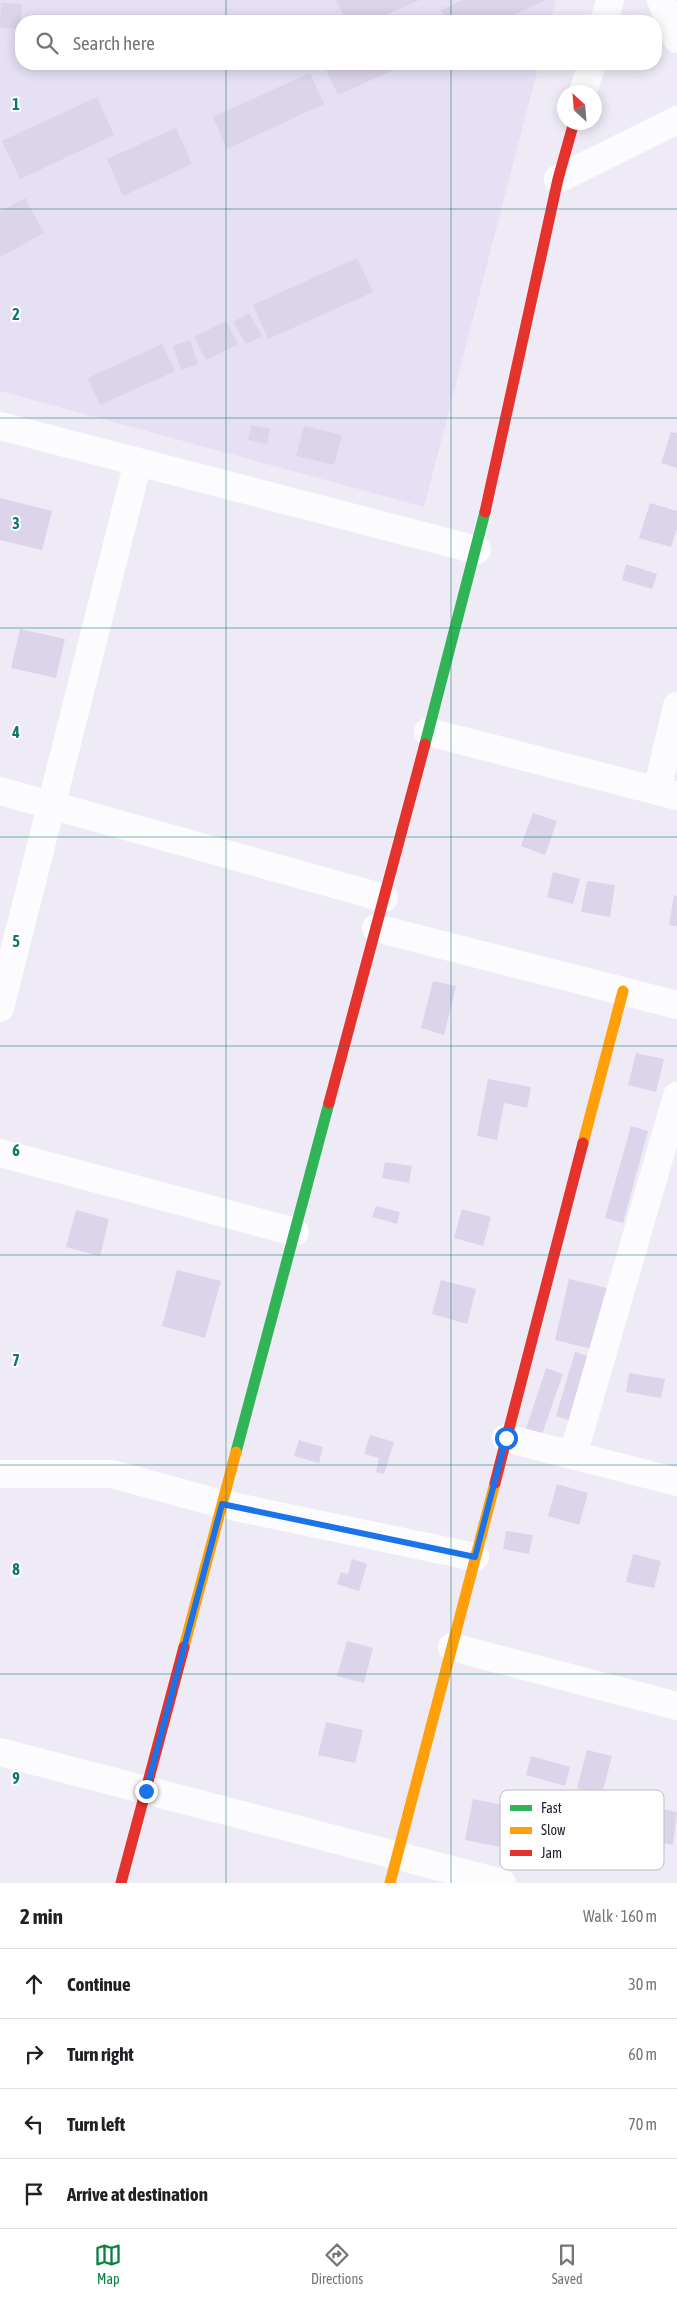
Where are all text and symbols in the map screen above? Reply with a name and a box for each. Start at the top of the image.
search box [15,15,662,70]
icon: search [33,29,61,57]
text: Search here [73,32,155,54]
north arrow [557,85,602,130]
text: 1 [12,95,20,113]
text: 2 [12,305,20,323]
text: 3 [12,514,20,532]
text: 4 [11,723,20,741]
text: 5 [12,932,20,950]
text: 6 [12,1141,20,1159]
text: 7 [12,1351,20,1369]
route start [495,1427,518,1450]
text: 8 [12,1560,20,1578]
text: 9 [12,1769,20,1787]
route end [135,1780,158,1803]
legend [500,1790,664,1870]
text: Fast [541,1800,562,1816]
text: Slow [541,1822,566,1838]
text: Jam [541,1845,562,1861]
text: 2 min [20,1904,63,1928]
text: Walk · 160 m [583,1907,657,1925]
icon: ahead [20,1970,48,1998]
text: Continue [67,1973,131,1995]
text: 30 m [628,1975,657,1993]
icon: right [20,2040,48,2068]
text: Turn right [67,2043,134,2065]
text: 60 m [628,2045,657,2063]
icon: left [20,2110,48,2138]
text: Turn left [67,2113,125,2135]
text: 70 m [628,2115,657,2133]
icon: arrive [20,2180,48,2208]
text: Arrive at destination [67,2183,208,2205]
tab: Map [94,2241,122,2287]
tab: Directions [311,2241,363,2287]
tab: Saved [552,2241,583,2287]

